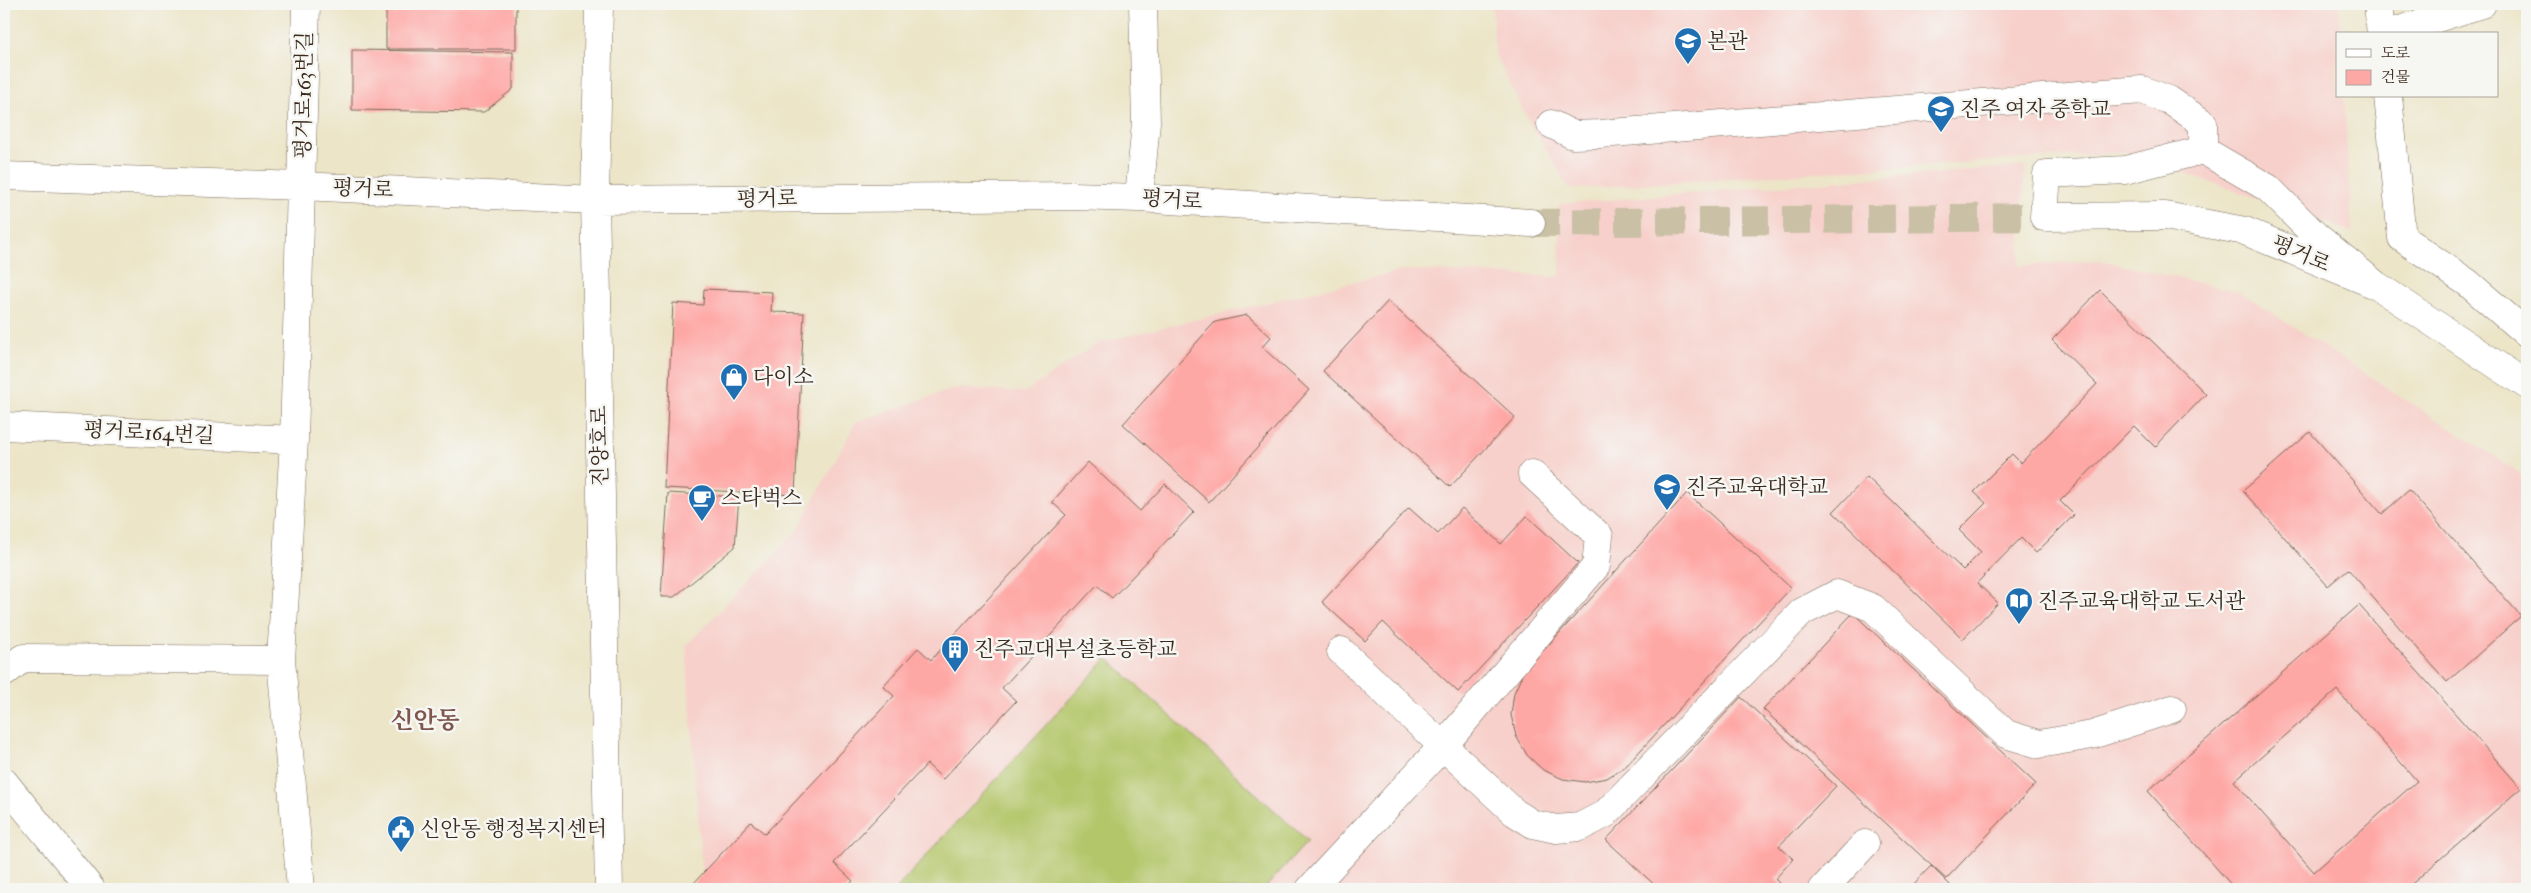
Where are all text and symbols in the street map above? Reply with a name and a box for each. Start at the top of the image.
school or university icon: 본관 [1673,26,1703,65]
place label: 본관 [1707,28,1748,55]
street label: 평거로163번길 [289,31,319,159]
legend [2336,32,2498,98]
text: 도로 [2381,44,2410,63]
text: 건물 [2381,68,2410,87]
school or university icon: 진주 여자 중학교 [1926,94,1956,133]
place label: 진주 여자 중학교 [1960,96,2111,123]
street label: 평거로 [332,174,394,204]
street label: 평거로 [1141,184,1203,216]
street label: 평거로 [736,185,798,213]
street label: 평거로 [2268,230,2334,278]
shop icon: 다이소 [719,362,749,401]
place label: 다이소 [753,364,814,391]
street label: 진양호로 [586,405,614,487]
street label: 평거로164번길 [83,416,215,450]
school or university icon: 진주교육대학교 [1652,472,1682,511]
place label: 진주교육대학교 [1686,474,1828,501]
cafe icon: 스타벅스 [687,483,717,522]
place label: 스타벅스 [721,485,802,512]
library icon: 진주교육대학교 도서관 [2004,586,2034,625]
place label: 진주교육대학교 도서관 [2038,588,2246,615]
building icon: 진주교대부설초등학교 [940,634,970,673]
place label: 진주교대부설초등학교 [974,636,1177,663]
district label: 신안동 [390,705,460,736]
public building icon: 신안동 행정복지센터 [386,814,416,853]
place label: 신안동 행정복지센터 [420,816,607,843]

